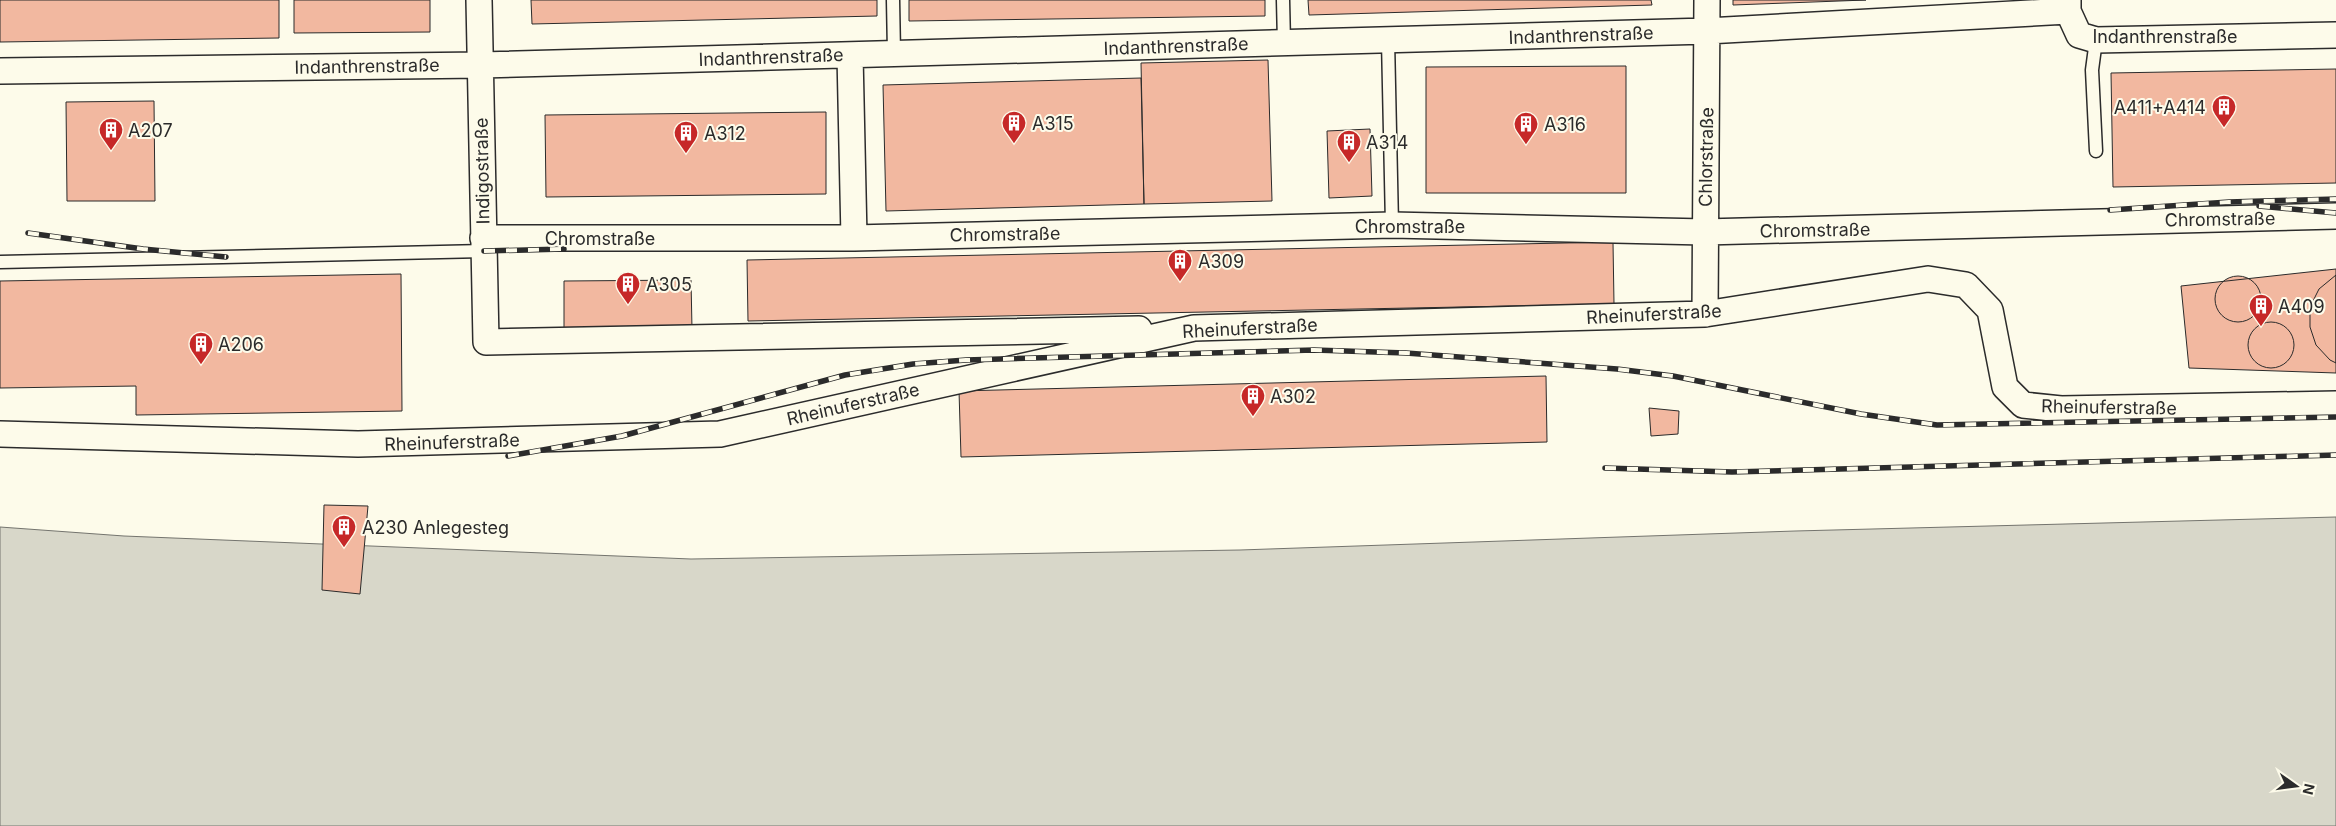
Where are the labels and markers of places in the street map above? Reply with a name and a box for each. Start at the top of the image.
building icon: A411+A414 [2211,94,2237,128]
place label: A411+A414 [2114,97,2206,118]
building icon: A315 [1001,110,1027,144]
building icon: A316 [1513,111,1539,145]
place label: A315 [1032,113,1074,134]
place label: A316 [1544,114,1586,135]
building icon: A207 [98,117,124,151]
place label: A207 [128,120,173,141]
building icon: A312 [673,120,699,154]
place label: A312 [704,123,746,144]
building icon: A314 [1336,129,1362,163]
place label: A314 [1366,132,1409,153]
building icon: A309 [1167,248,1193,282]
place label: A309 [1198,251,1244,272]
building icon: A305 [615,271,641,305]
place label: A305 [646,274,692,295]
building icon: A409 [2248,293,2274,327]
place label: A409 [2278,296,2325,317]
building icon: A206 [188,331,214,365]
place label: A206 [218,334,264,355]
building icon: A302 [1240,383,1266,417]
place label: A302 [1270,386,1316,407]
building icon: A230 Anlegesteg [331,514,357,548]
place label: A230 Anlegesteg [362,517,509,538]

